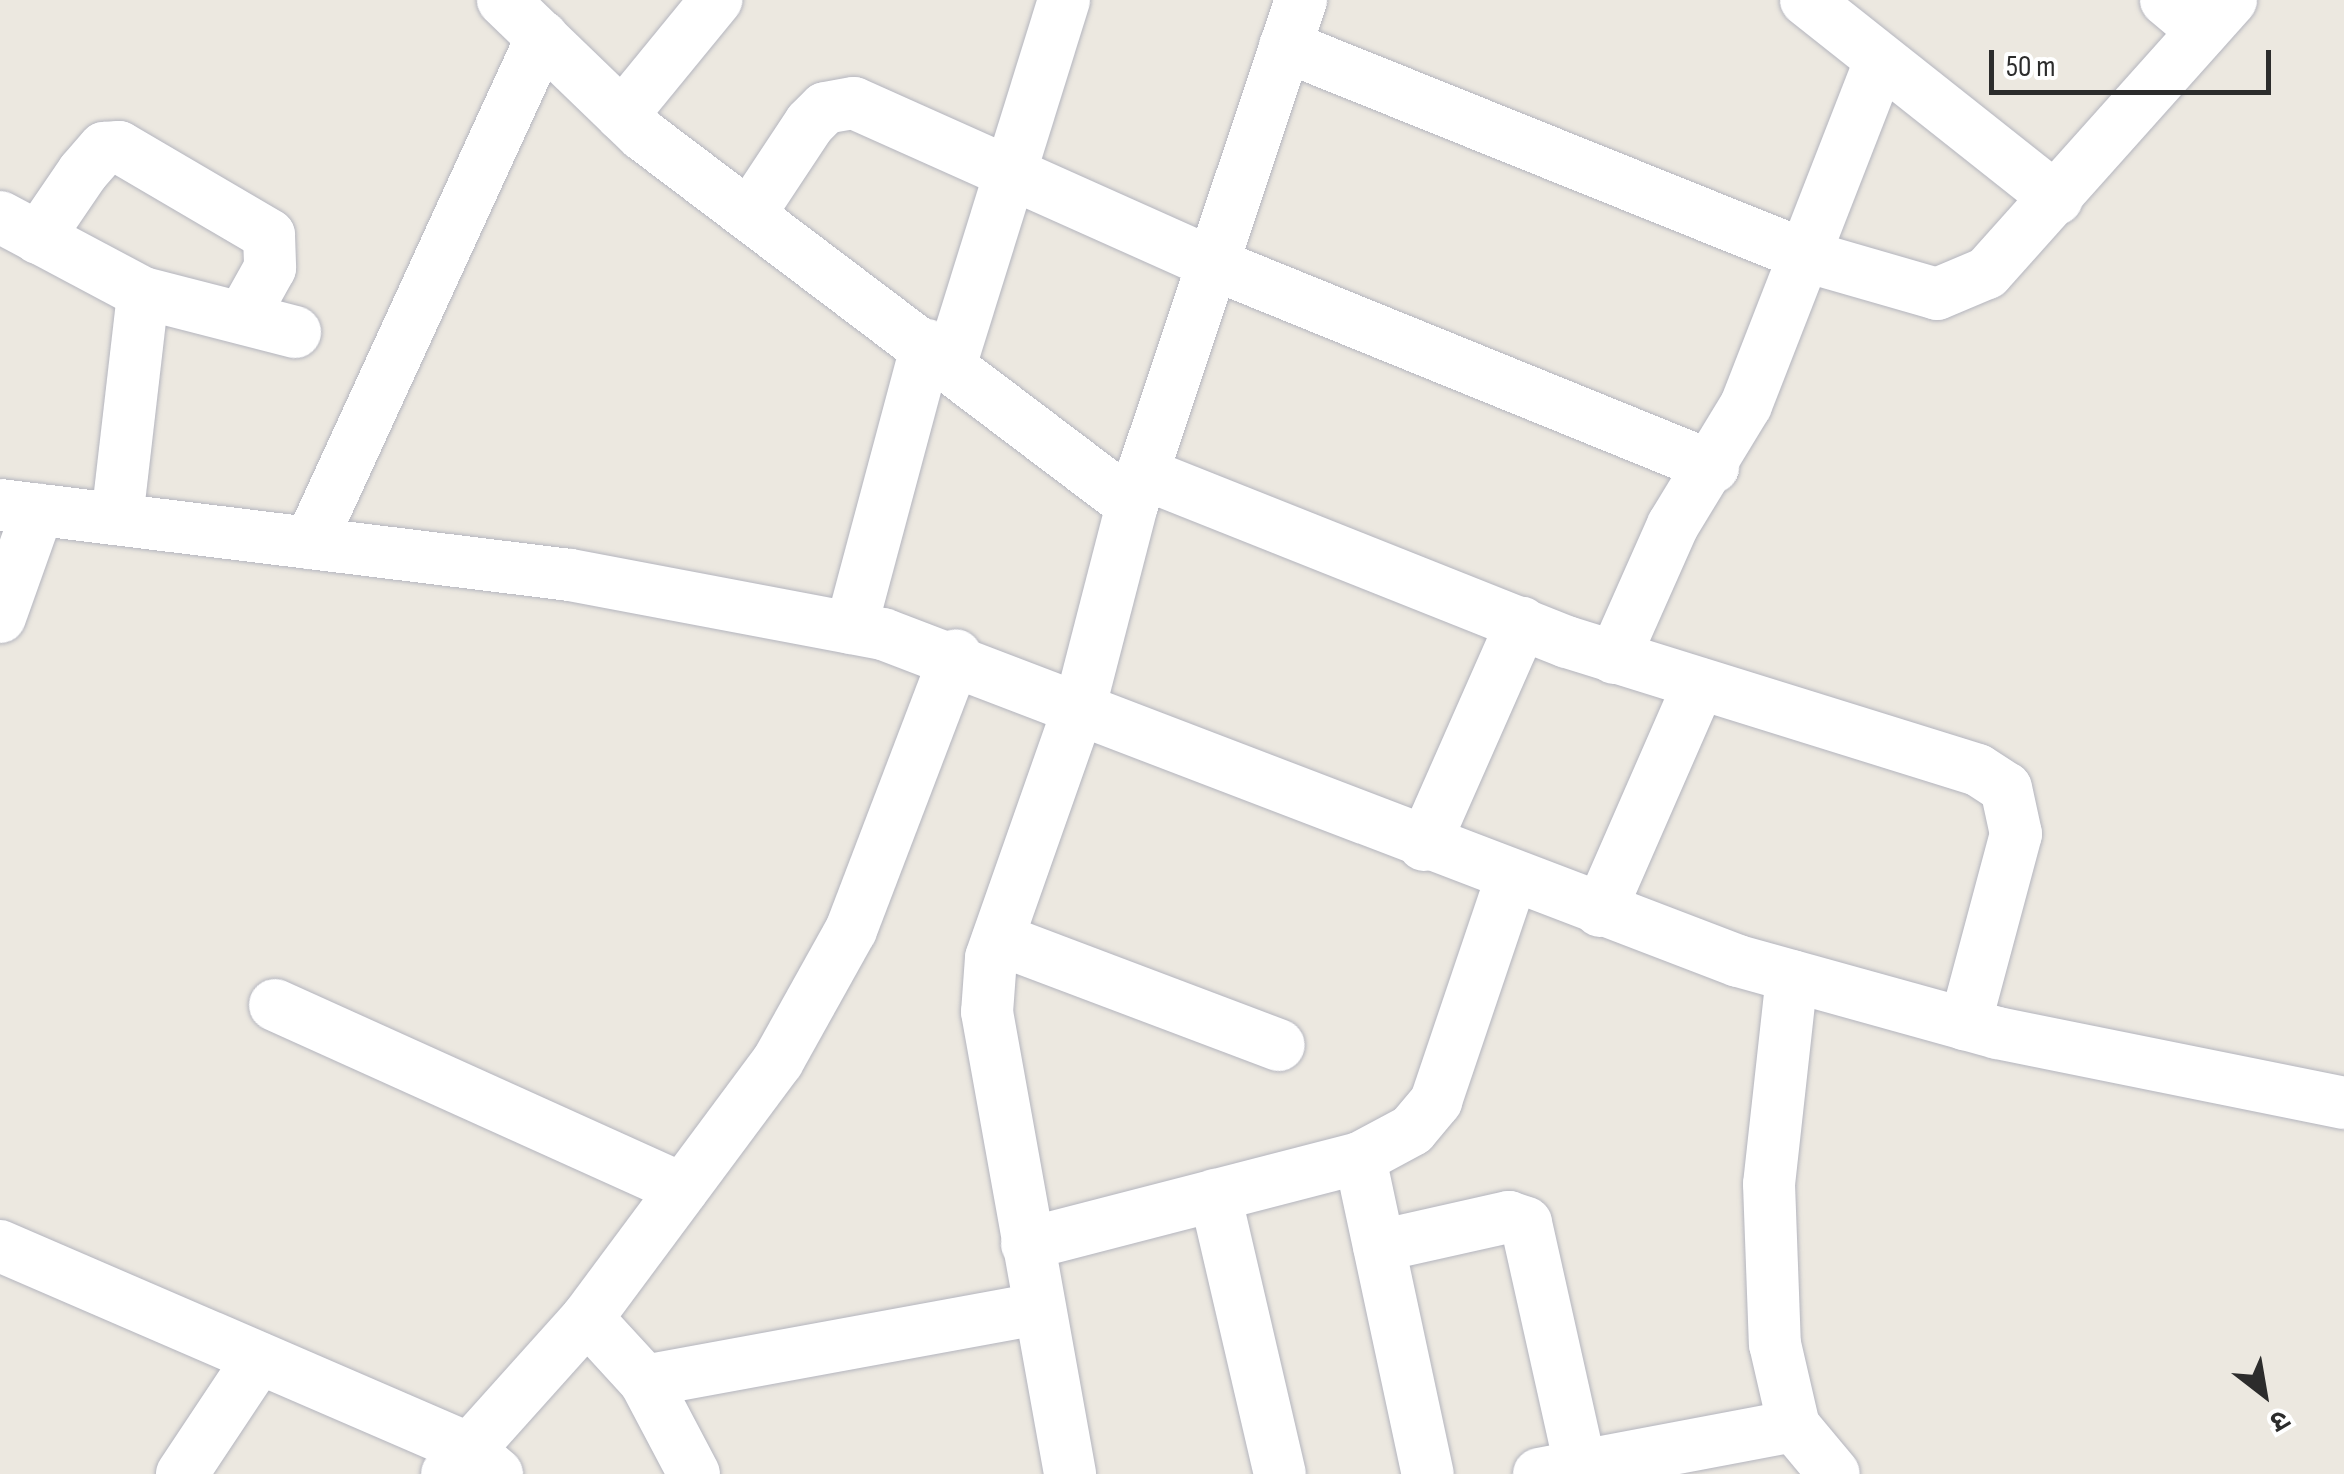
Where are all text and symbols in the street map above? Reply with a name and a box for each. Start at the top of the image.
scale bar [1994,30,2276,92]
text: 50 m [2006,49,2055,85]
north arrow [2214,1344,2314,1444]
text: उ [2264,1402,2295,1439]

